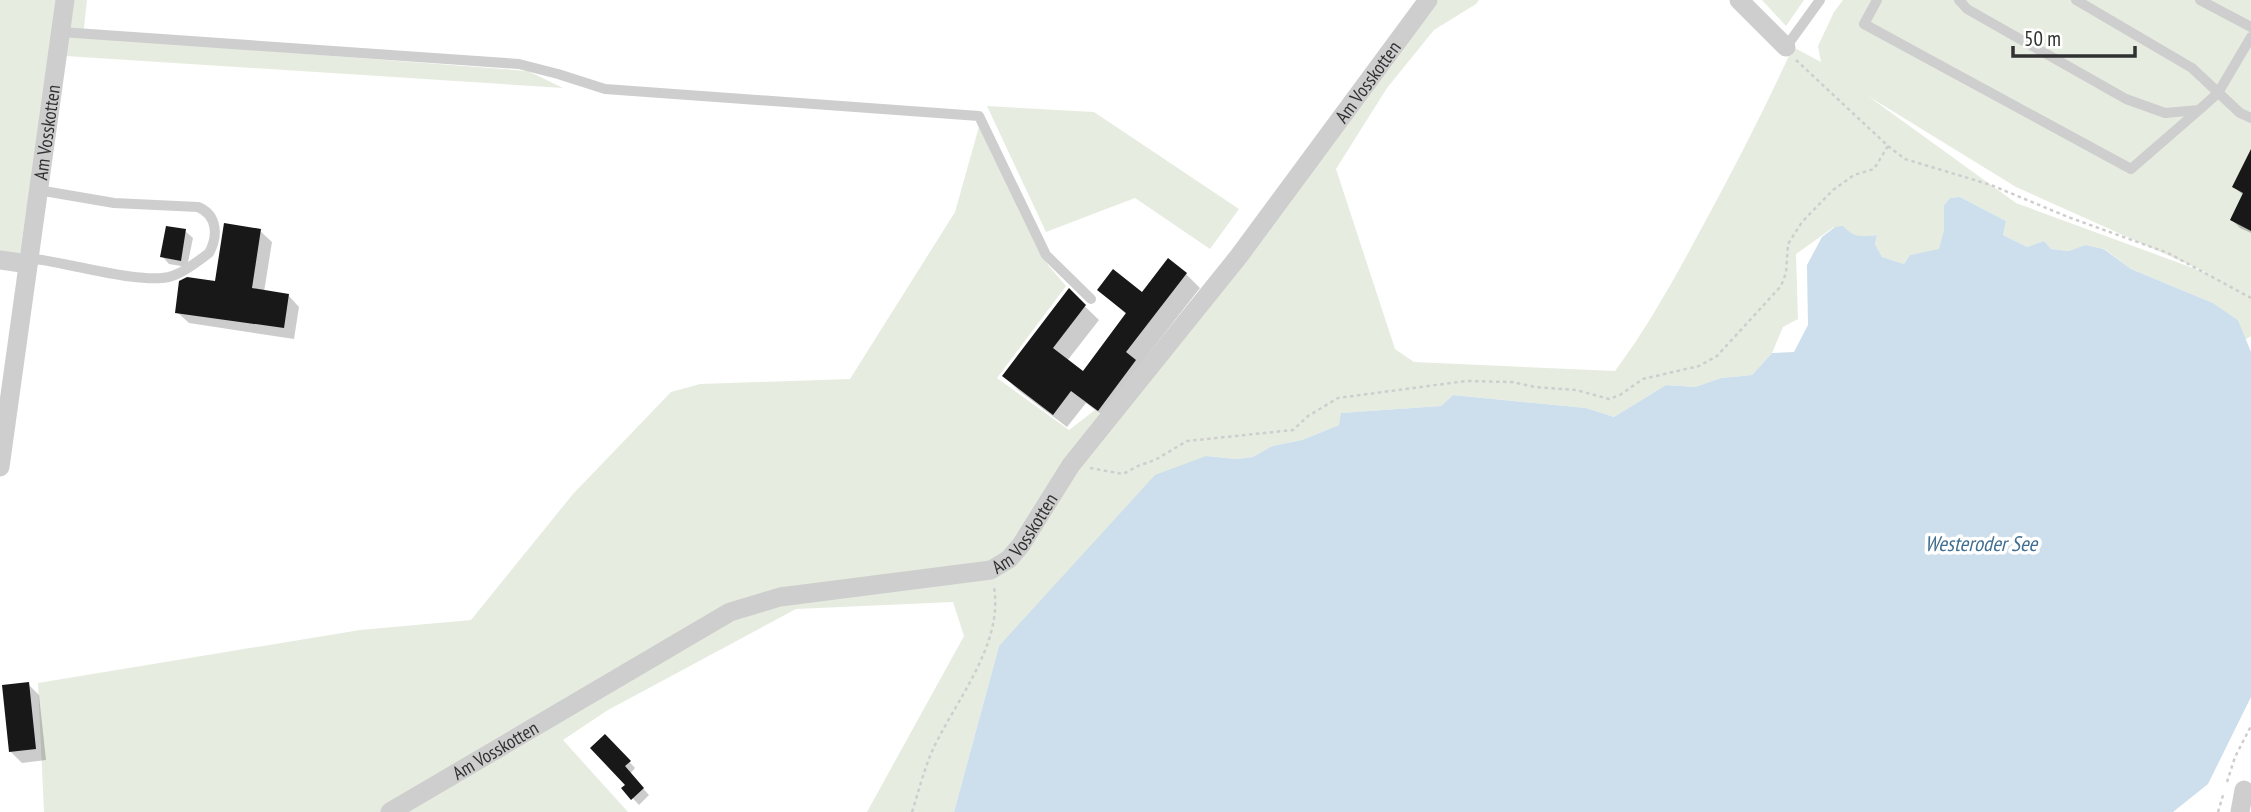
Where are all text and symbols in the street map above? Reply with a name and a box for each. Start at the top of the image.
scale bar [2013,14,2136,58]
text: 50 m [2024,25,2061,52]
street label: Am Vosskotten [1330,36,1406,127]
street label: Am Vosskotten [28,83,65,181]
street label: Am Vosskotten [987,489,1062,579]
water label: Westeroder See [1925,530,2039,557]
street label: Am Vosskotten [448,716,543,785]

